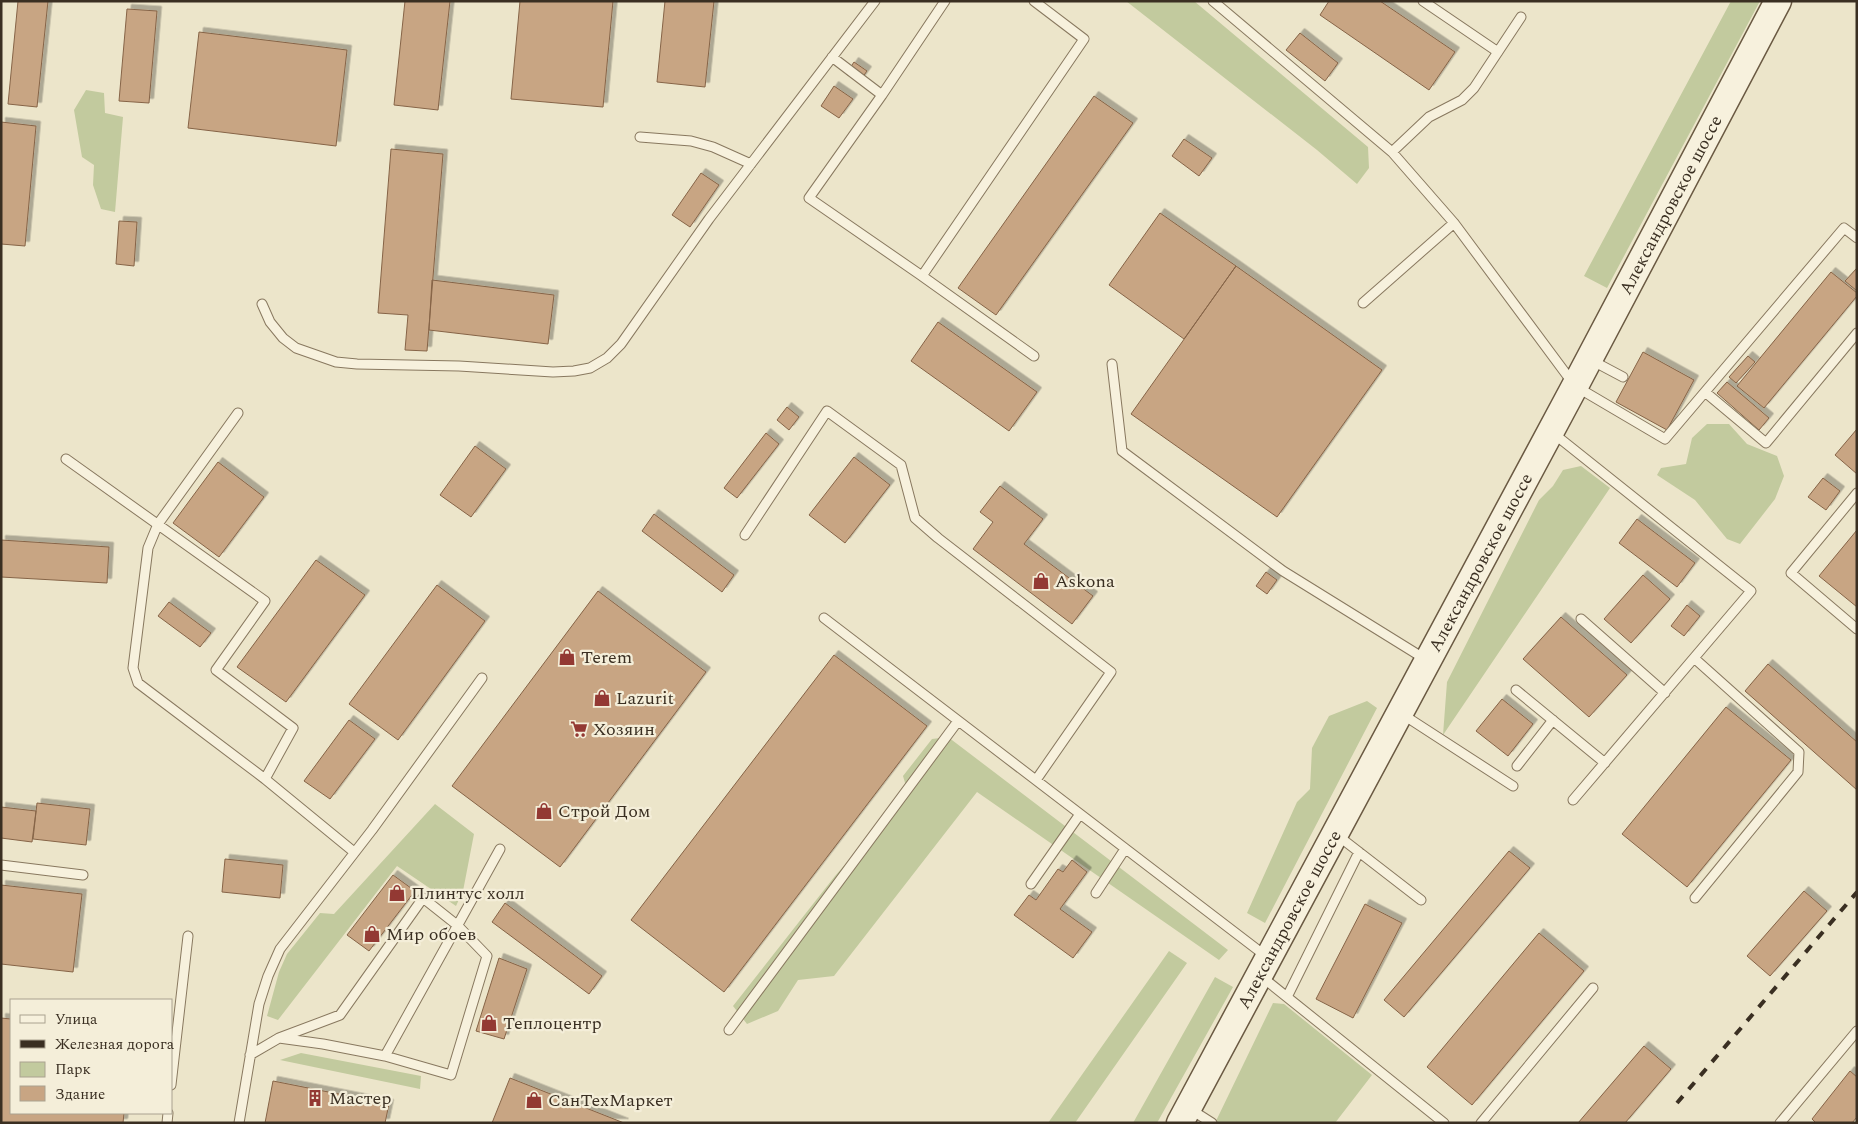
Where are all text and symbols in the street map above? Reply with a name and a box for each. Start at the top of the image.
street label: Александровское шоссе [1612,110,1729,299]
street label: Александровское шоссе [1421,468,1540,657]
place label: Askona [1055,568,1115,595]
shop icon: Askona [1031,571,1051,591]
place label: Terem [581,644,632,671]
shop icon: Terem [557,647,577,667]
place label: Lazurit [616,685,674,712]
shop icon: Lazurit [592,688,612,708]
place label: Хозяин [593,716,655,743]
supermarket icon: Хозяин [569,719,589,739]
place label: Строй Дом [558,798,651,825]
shop icon: Строй Дом [534,801,554,821]
street label: Александровское шоссе [1230,825,1348,1014]
place label: Плинтус холл [411,880,525,907]
shop icon: Плинтус холл [387,883,407,903]
place label: Мир обоев [386,921,476,948]
shop icon: Мир обоев [362,924,382,944]
legend [10,999,172,1114]
text: Улица [55,1008,98,1031]
place label: Теплоцентр [503,1010,602,1037]
shop icon: Теплоцентр [479,1013,499,1033]
text: Железная дорога [55,1033,175,1056]
text: Парк [55,1058,91,1081]
text: Здание [55,1083,105,1106]
place label: Мастер [329,1085,391,1112]
place label: СанТехМаркет [548,1087,673,1114]
building icon: Мастер [305,1088,325,1108]
shop icon: СанТехМаркет [524,1090,544,1110]

